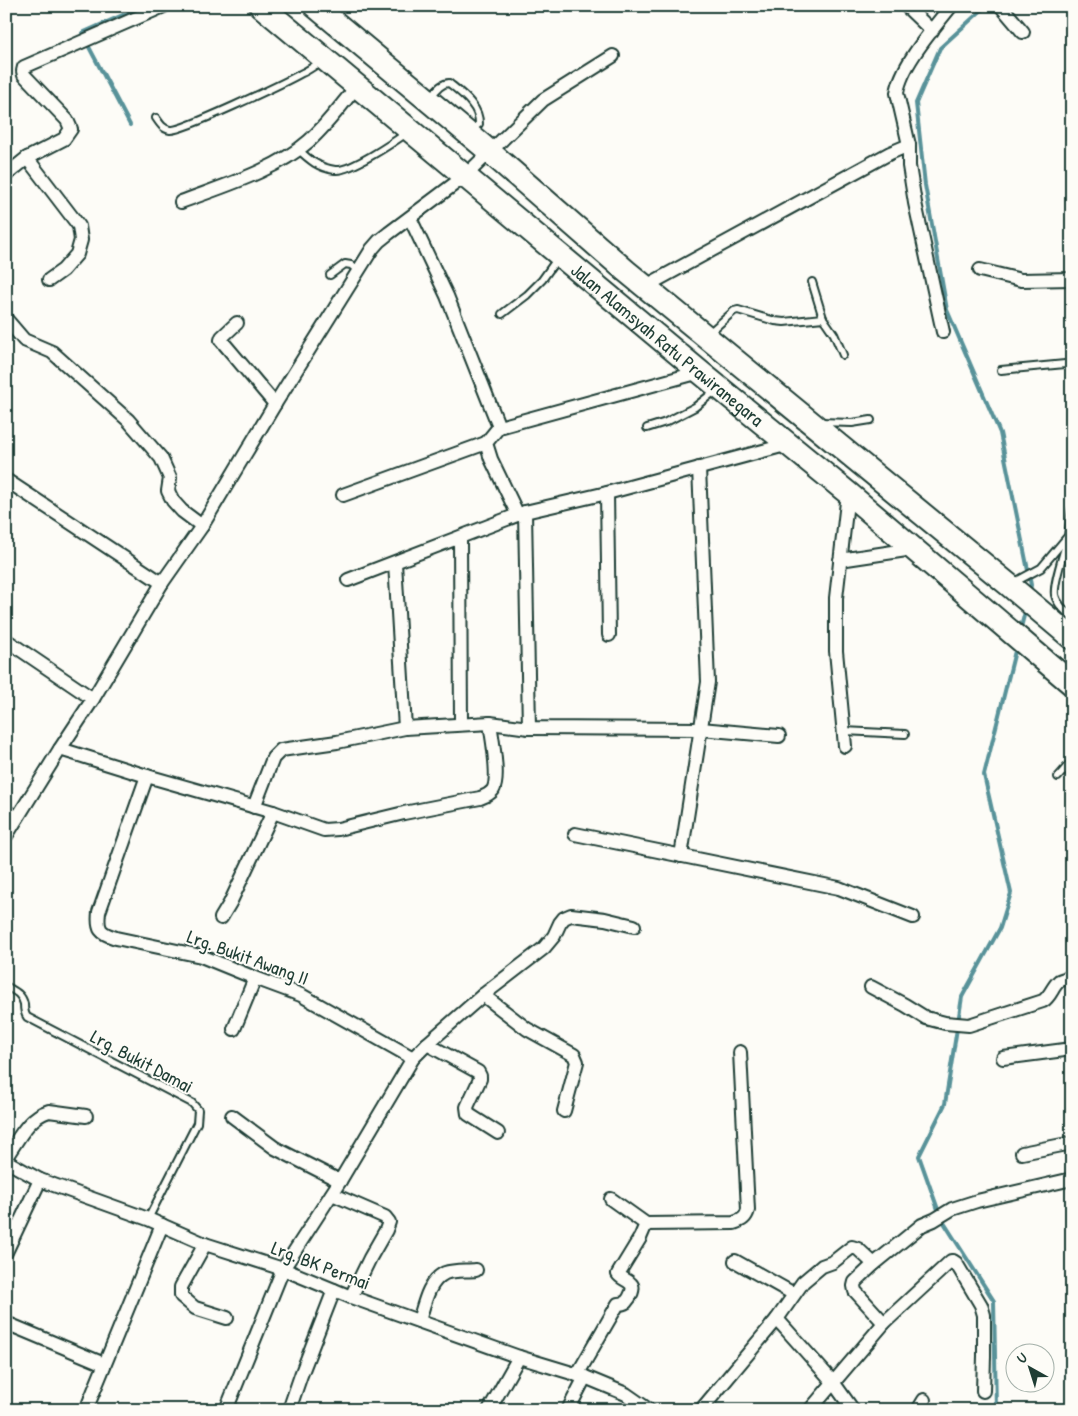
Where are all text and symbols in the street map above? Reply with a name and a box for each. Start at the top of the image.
street label: Jalan Alamsyah Ratu Prawiranegara [566,257,770,432]
street label: Lrg. Bukit Awang II [184,923,312,991]
street label: Lrg. Bukit Damai [86,1023,198,1099]
street label: Lrg. BK Permai [268,1234,374,1296]
north arrow [1006,1344,1056,1394]
text: U [1013,1348,1031,1367]

